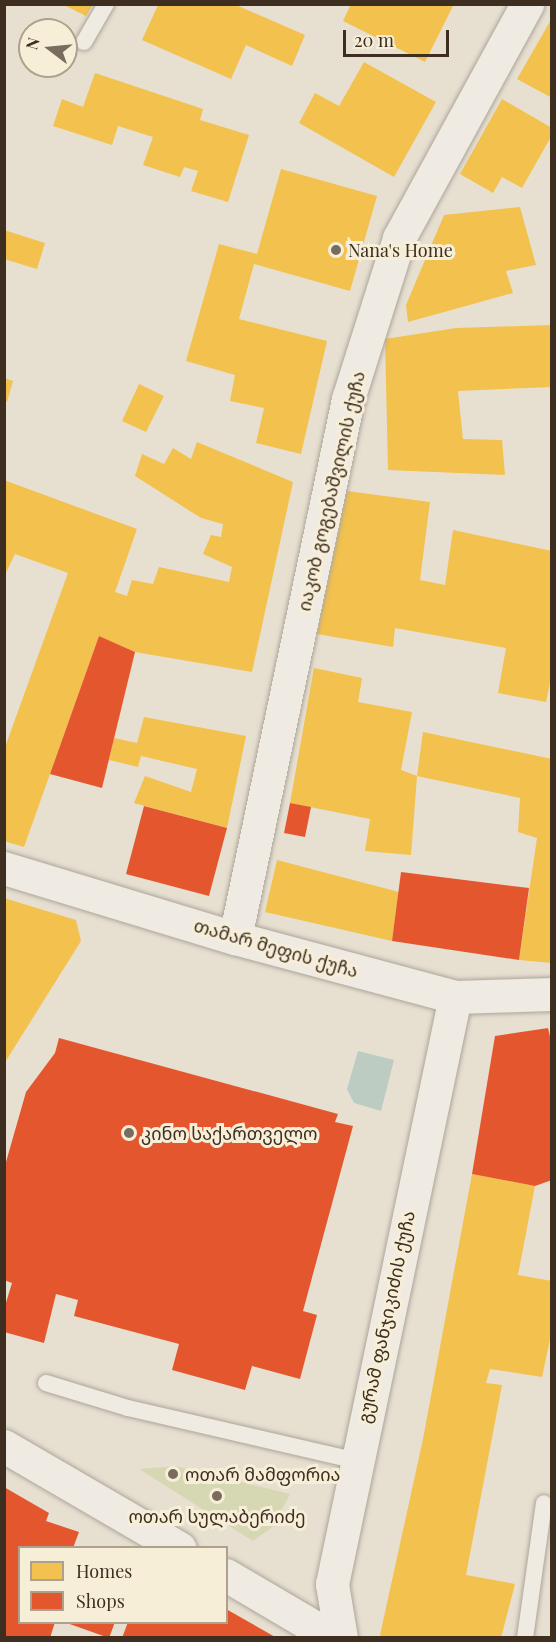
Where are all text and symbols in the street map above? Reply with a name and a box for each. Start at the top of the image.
north arrow [18,18,78,78]
scale bar [346,18,452,56]
text: 20 m [354,28,394,52]
text: N [20,35,44,52]
place label: Nana's Home [348,239,453,261]
marker: Nana's Home [329,243,343,257]
street label: იაკობ გოგებაშვილის ქუჩა [293,369,369,613]
street label: თამარ მეფის ქუჩა [191,914,361,982]
place label: კინო საქართველო [141,1122,317,1144]
marker: კინო საქართველო [122,1126,136,1140]
street label: გურამ ფანჯიკიძის ქუჩა [353,1209,419,1425]
place label: ოთარ მამფორია [185,1463,340,1485]
marker: ოთარ მამფორია [166,1467,180,1481]
marker: ოთარ სულაბერიძე [210,1489,224,1503]
place label: ოთარ სულაბერიძე [128,1505,306,1527]
legend [18,1546,228,1624]
text: Homes [76,1559,132,1583]
text: Shops [76,1589,125,1613]

